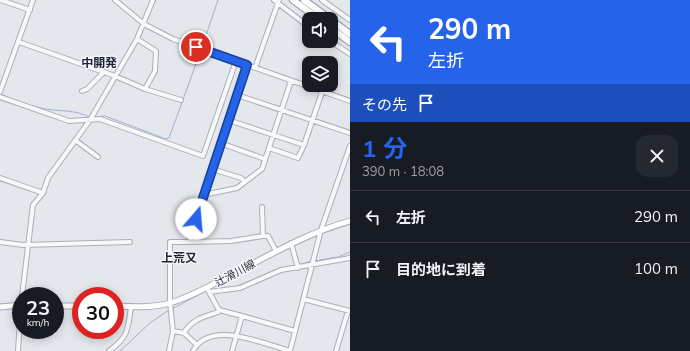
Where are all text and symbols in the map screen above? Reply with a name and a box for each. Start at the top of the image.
text: 290 m [428,11,511,46]
map controls [302,12,338,92]
button: sound [302,12,338,48]
icon: left [362,16,414,68]
pin [179,30,213,64]
icon: arrive [185,36,207,58]
text: 左折 [428,49,464,72]
district label: 中開発 [81,55,117,70]
button: layers [302,56,338,92]
icon: arrive [415,92,437,114]
text: その先 [362,95,407,114]
text: 1 分 [362,133,407,163]
button: close [636,135,678,177]
text: 390 m · 18:08 [362,163,444,179]
position arrow [175,198,217,240]
icon: left [362,206,384,228]
text: 290 m [634,207,678,226]
text: 左折 [396,208,426,227]
district label: 上荒又 [161,250,197,265]
street label: 辻滑川線 [212,256,258,290]
icon: arrive [362,258,384,280]
text: 100 m [634,259,678,278]
text: 目的地に到着 [396,260,486,279]
speed limit sign: 30 [72,287,124,339]
text: 23 [26,295,50,320]
text: km/h [27,316,49,329]

